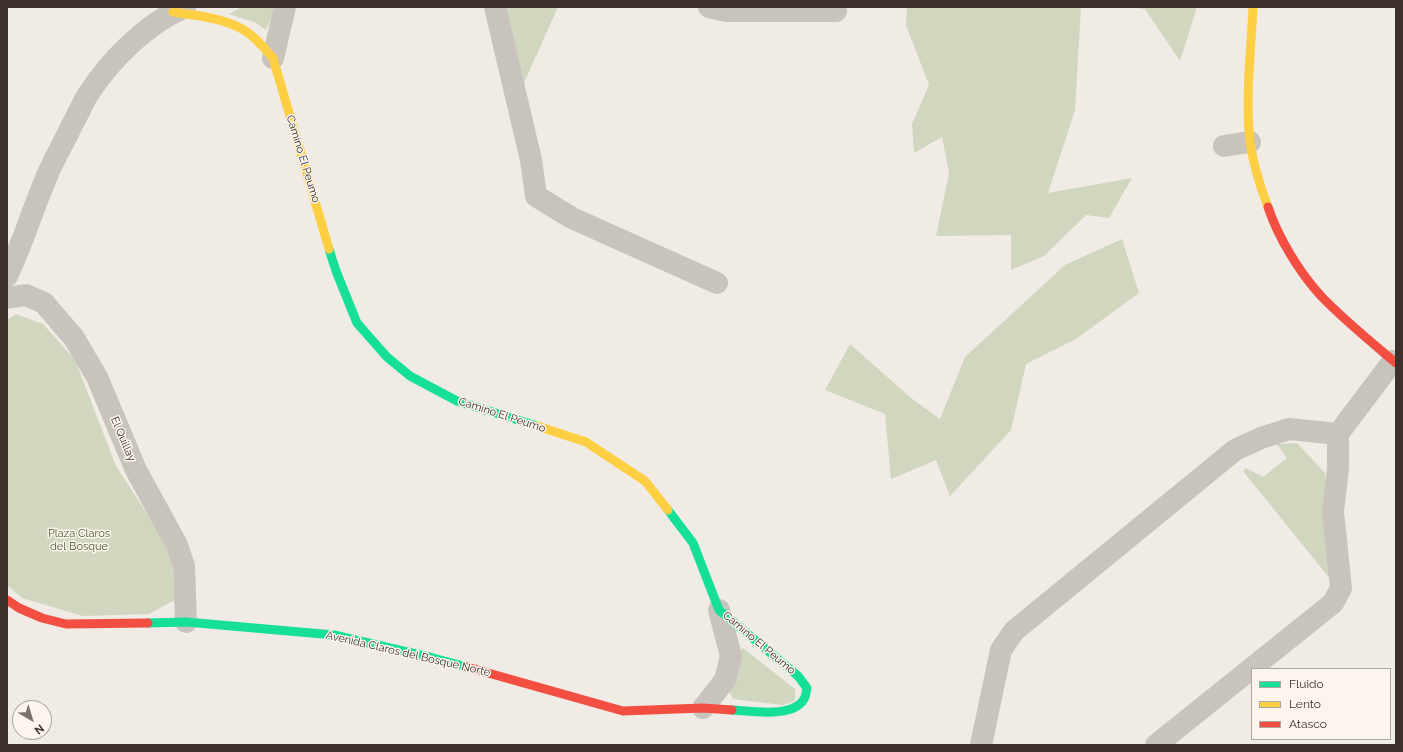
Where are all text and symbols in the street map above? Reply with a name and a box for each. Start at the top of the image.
street label: Camino El Peumo [283,114,323,204]
street label: Camino El Peumo [457,395,547,435]
street label: El Quillay [108,415,138,463]
park label: Plaza Claros del Bosque [48,527,110,553]
street label: Camino El Peumo [720,609,798,677]
street label: Avenida Claros del Bosque Norte [325,629,491,679]
legend [1251,668,1391,740]
text: Fluido [1289,677,1324,691]
text: Lento [1289,697,1321,711]
north arrow [12,700,52,740]
text: Atasco [1289,717,1327,731]
text: N [32,721,46,737]

